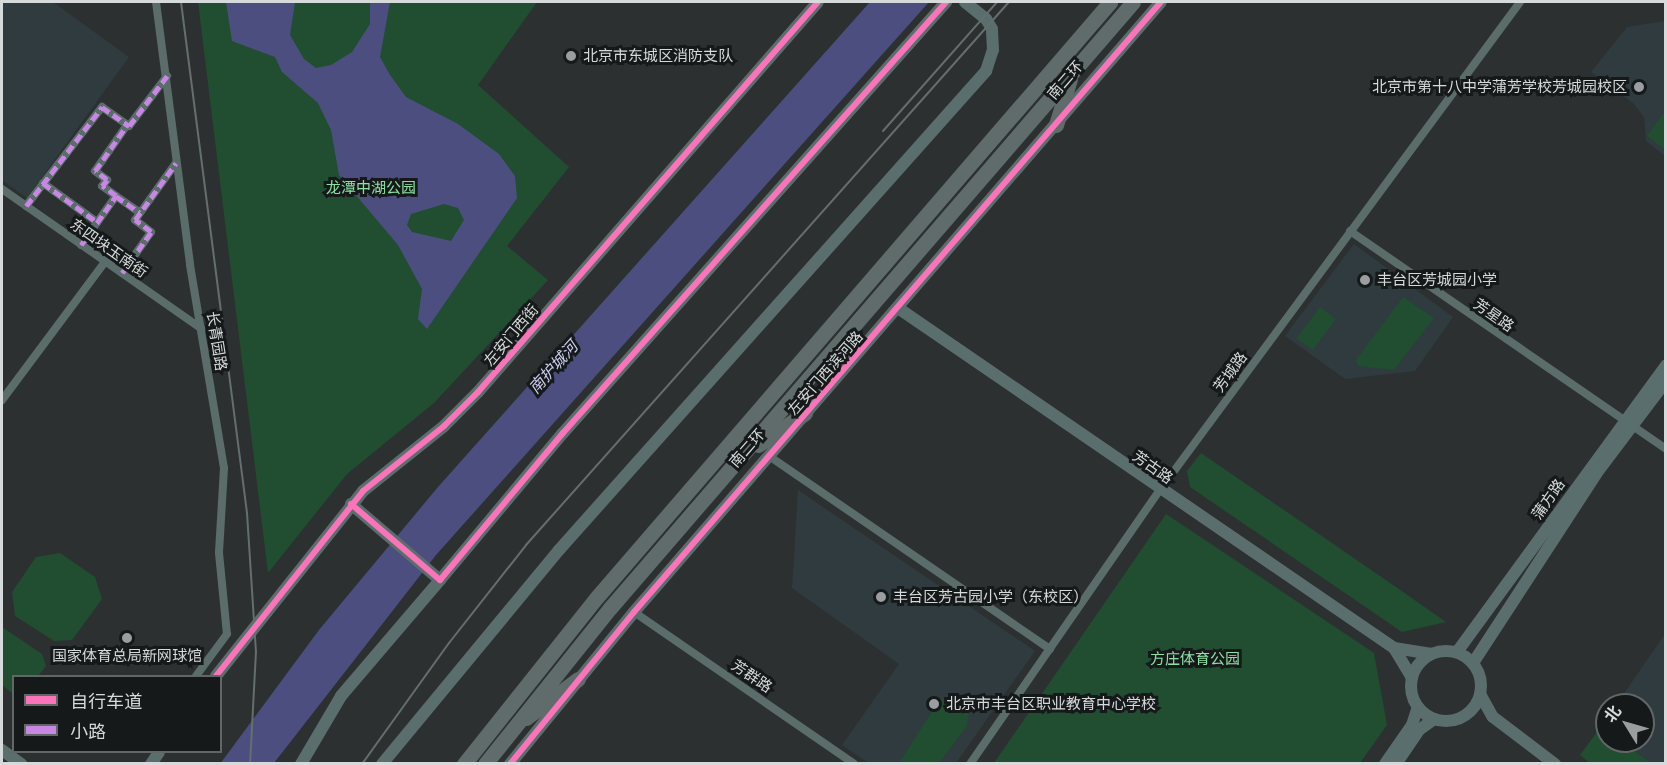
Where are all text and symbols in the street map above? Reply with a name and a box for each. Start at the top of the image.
place label: 北京市东城区消防支队 [583,47,733,65]
marker: 北京市东城区消防支队 [564,49,578,63]
street label: 南二环 [1043,57,1087,103]
place label: 北京市第十八中学蒲芳学校芳城园校区 [1372,78,1627,96]
marker: 北京市第十八中学蒲芳学校芳城园校区 [1632,80,1646,94]
park label: 龙潭中湖公园 [326,179,416,197]
street label: 东四块玉南街 [67,215,151,281]
place label: 丰台区芳城园小学 [1377,271,1497,289]
marker: 丰台区芳城园小学 [1358,273,1372,287]
street label: 芳星路 [1470,295,1518,335]
street label: 左安门西街 [480,300,542,370]
street label: 长青园路 [203,310,231,372]
street label: 左安门西滨河路 [784,327,866,419]
water label: 南护城河 [524,337,582,397]
street label: 芳城路 [1209,349,1251,395]
street label: 南二环 [725,425,769,471]
street label: 芳古路 [1129,447,1177,487]
street label: 蒲方路 [1528,475,1568,523]
place label: 丰台区芳古园小学（东校区） [893,588,1088,606]
marker: 丰台区芳古园小学（东校区） [874,590,888,604]
marker: 国家体育总局新网球馆 [120,631,134,645]
place label: 国家体育总局新网球馆 [52,647,202,665]
park label: 方庄体育公园 [1150,650,1240,668]
street label: 芳群路 [728,656,776,696]
legend [12,675,222,753]
text: 自行车道 [70,690,142,713]
north arrow [1595,693,1655,753]
place label: 北京市丰台区职业教育中心学校 [946,695,1156,713]
marker: 北京市丰台区职业教育中心学校 [927,697,941,711]
text: 北 [1599,701,1625,726]
text: 小路 [70,720,106,743]

